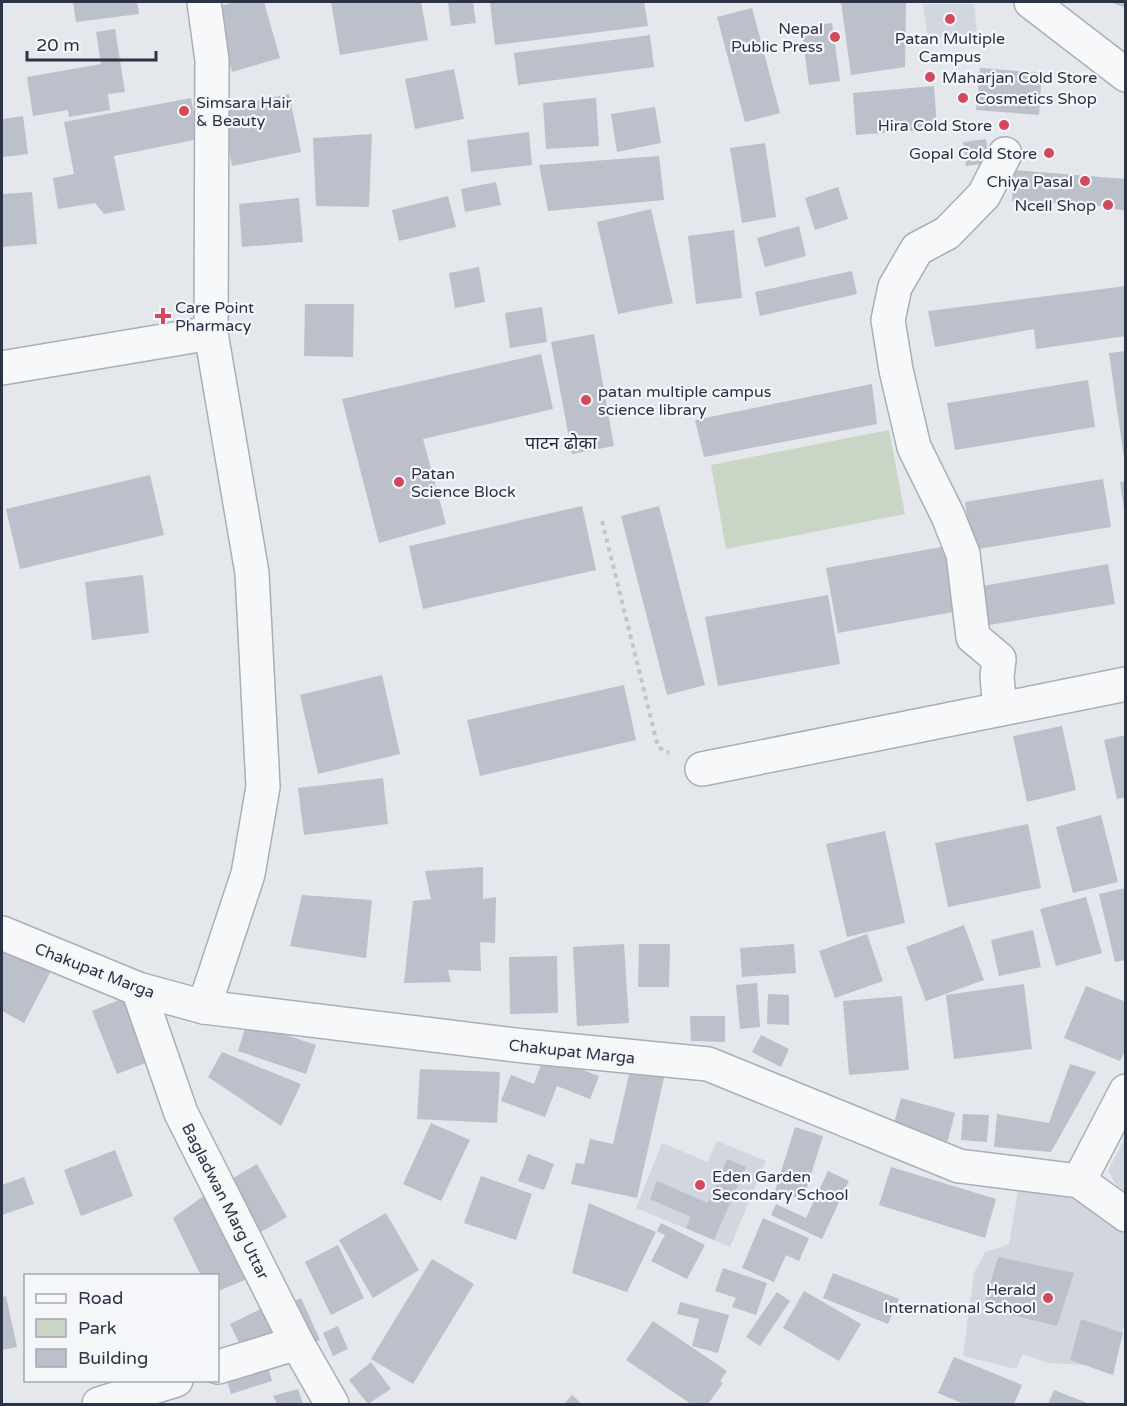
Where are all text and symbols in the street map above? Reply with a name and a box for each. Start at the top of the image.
marker: Patan Multiple Campus [943,12,957,26]
place label: Nepal Public Press [731,19,823,57]
scale bar [27,24,156,62]
place label: Patan Multiple Campus [895,29,1005,67]
marker: Nepal Public Press [828,30,842,44]
text: 20 m [36,34,80,56]
place label: Maharjan Cold Store [942,68,1097,88]
marker: Maharjan Cold Store [923,70,937,84]
place label: Cosmetics Shop [975,89,1097,109]
marker: Cosmetics Shop [956,91,970,105]
place label: Simsara Hair & Beauty [196,93,292,131]
marker: Simsara Hair & Beauty [177,104,191,118]
place label: Hira Cold Store [878,116,992,136]
marker: Hira Cold Store [997,118,1011,132]
place label: Gopal Cold Store [909,144,1037,164]
marker: Gopal Cold Store [1042,146,1056,160]
place label: Chiya Pasal [987,172,1073,192]
marker: Chiya Pasal [1078,174,1092,188]
place label: Ncell Shop [1014,196,1096,216]
marker: Ncell Shop [1101,198,1115,212]
place label: Care Point Pharmacy [175,298,254,336]
marker: Care Point Pharmacy [156,309,170,323]
place label: patan multiple campus science library [598,382,771,420]
marker: patan multiple campus science library [579,393,593,407]
district label: पाटन ढोका [525,432,597,454]
place label: Patan Science Block [411,464,516,502]
marker: Patan Science Block [392,475,406,489]
street label: Chakupat Marga [32,939,157,1003]
street label: Chakupat Marga [508,1035,636,1069]
street label: Bagladwan Marg Uttar [177,1120,274,1284]
place label: Eden Garden Secondary School [712,1167,848,1205]
marker: Eden Garden Secondary School [693,1178,707,1192]
legend [24,1274,219,1382]
place label: Herald International School [884,1280,1036,1318]
text: Road [78,1287,123,1309]
marker: Herald International School [1041,1291,1055,1305]
text: Park [78,1317,117,1339]
text: Building [78,1347,148,1369]

